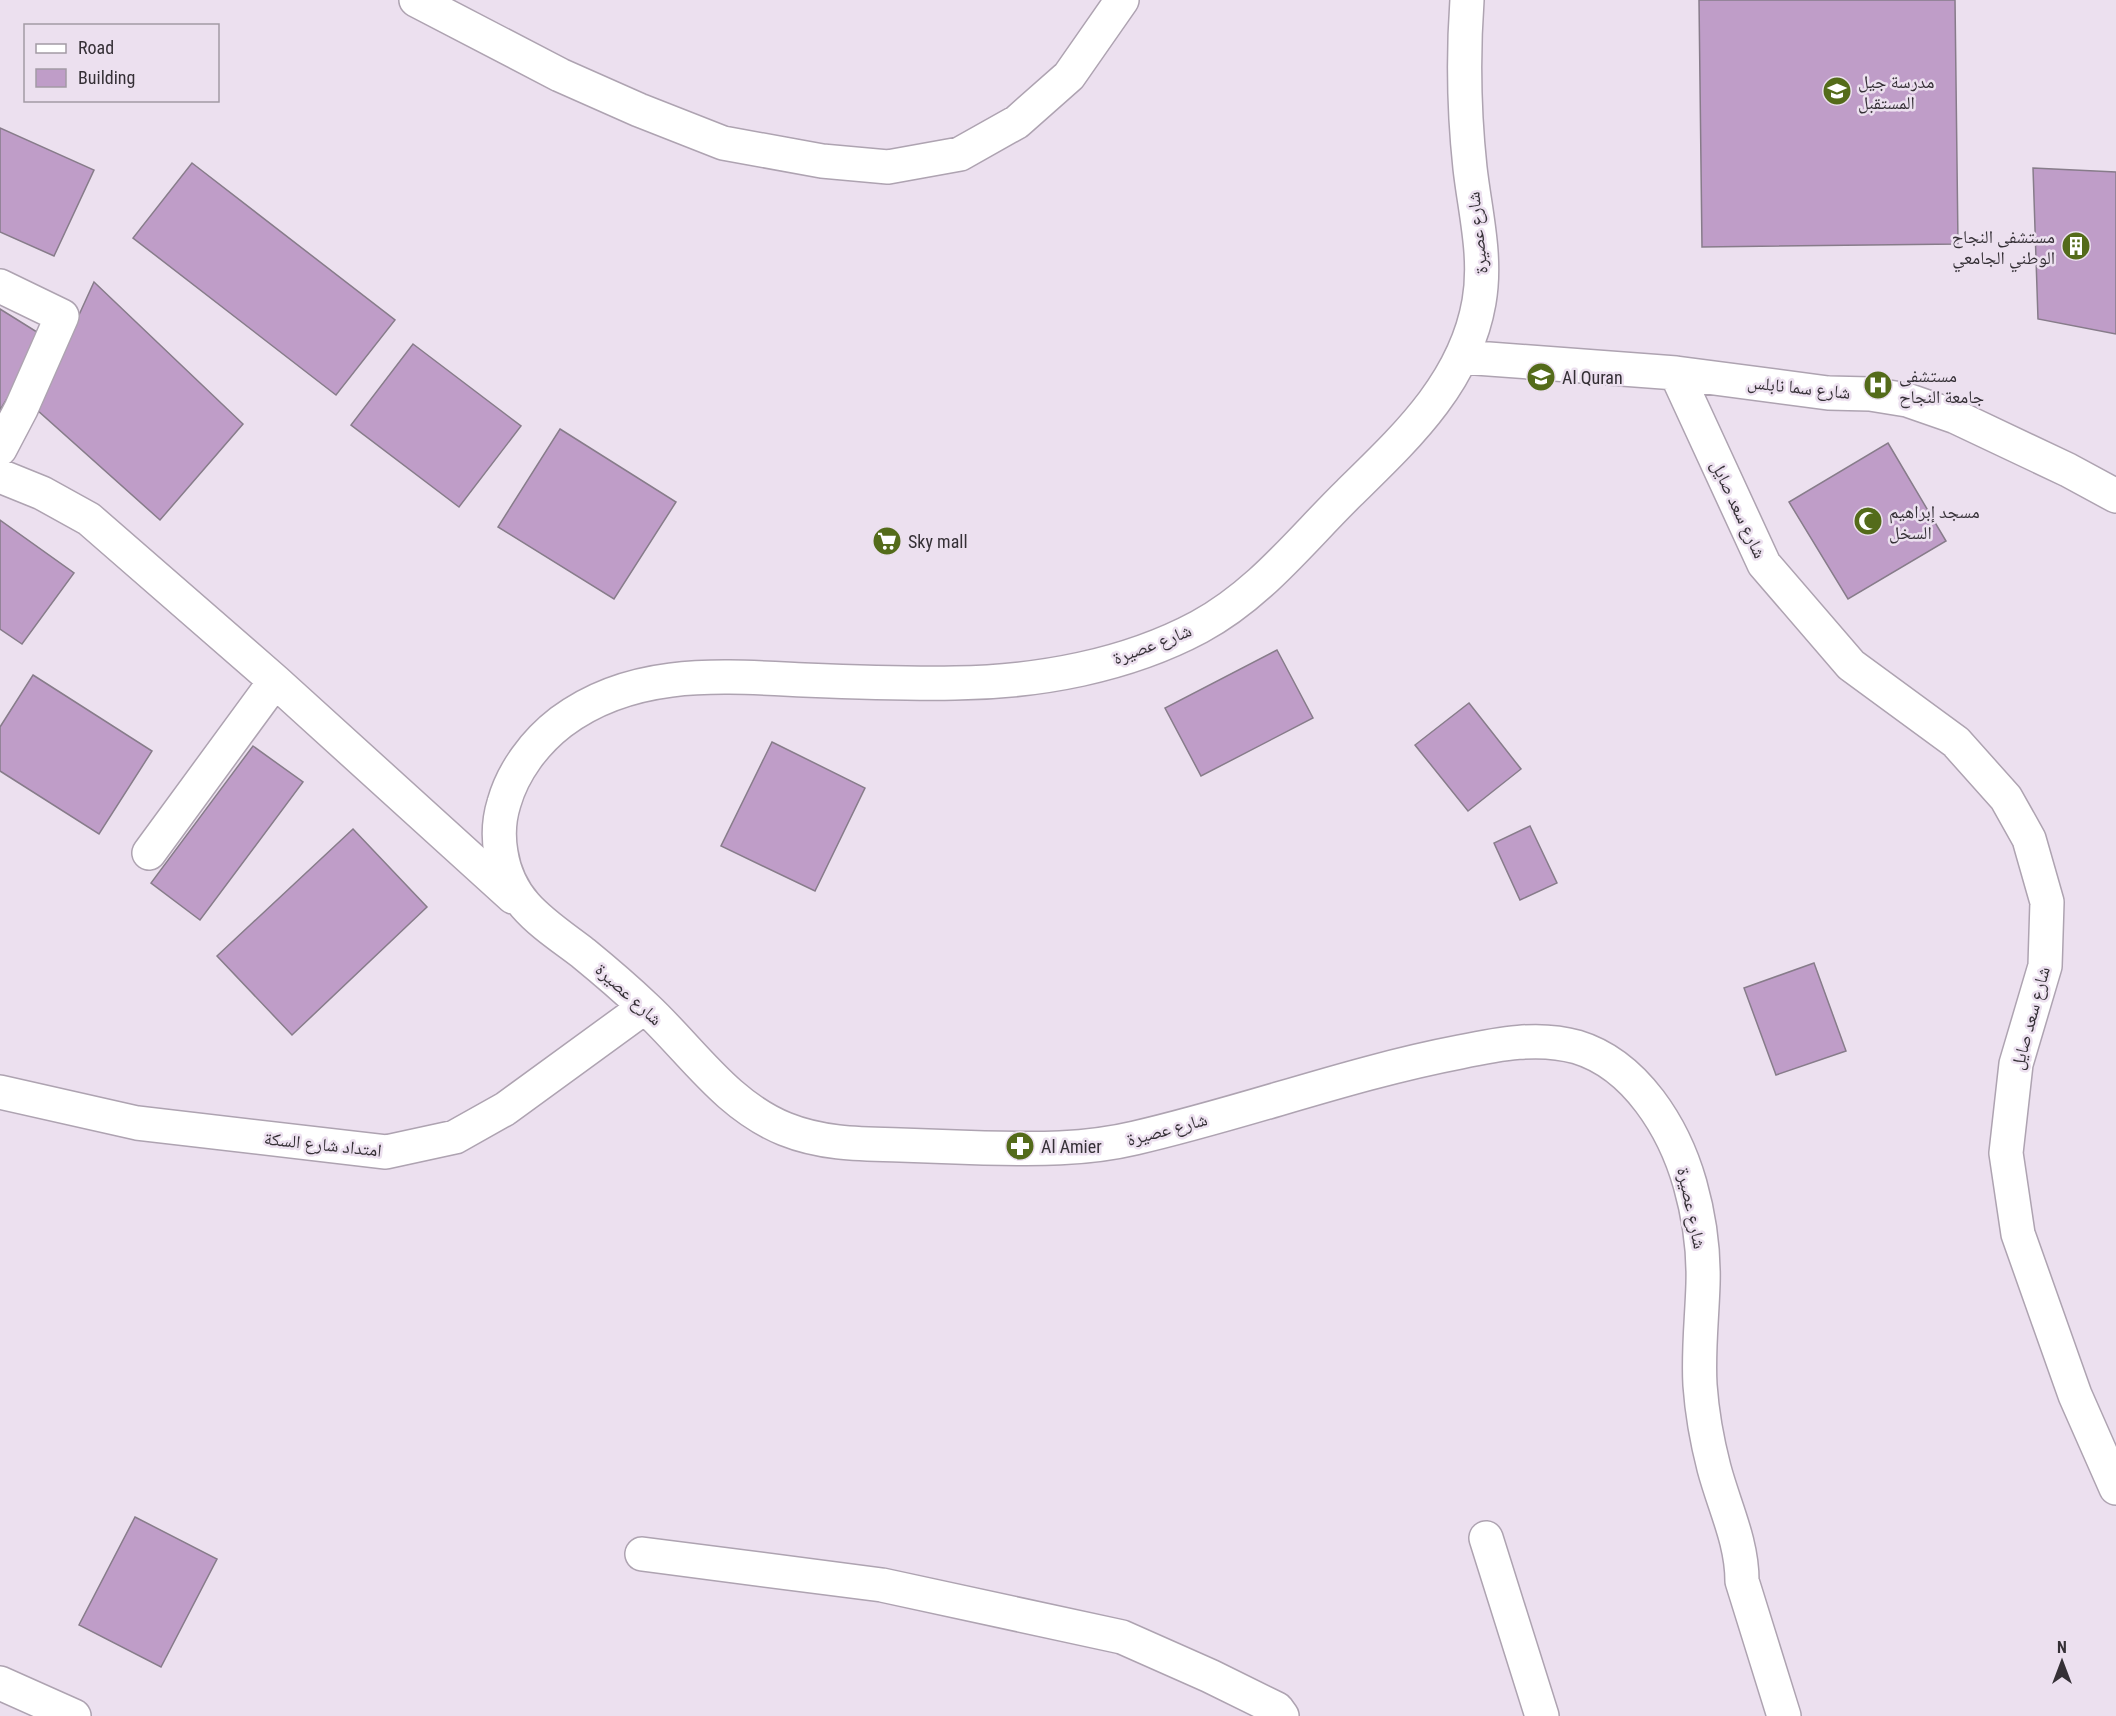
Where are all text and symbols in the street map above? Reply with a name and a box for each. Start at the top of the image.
legend [24,24,219,102]
text: Road [78,37,114,58]
text: Building [78,67,135,88]
place label: مدرسة جيل المستقبل [1858,71,1934,114]
school or university icon: مدرسة جيل المستقبل [1821,75,1853,107]
street label: شارع عصيرة [1462,191,1493,275]
place label: مستشفى النجاح الوطني الجامعي [1952,226,2055,272]
building icon: مستشفى النجاح الوطني الجامعي [2060,230,2092,262]
school or university icon: Al Quran [1525,361,1557,393]
place label: مستشفى جامعة النجاح [1899,365,1984,409]
place label: Al Quran [1562,367,1623,388]
hospital icon: مستشفى جامعة النجاح [1862,369,1894,401]
street label: شارع سما نابلس [1746,371,1852,404]
street label: شارع سعد صايل [1706,457,1771,562]
place label: مسجد إبراهيم السخل [1889,501,1980,544]
mosque icon: مسجد إبراهيم السخل [1852,505,1884,537]
supermarket icon: Sky mall [871,525,903,557]
place label: Sky mall [908,531,968,552]
street label: شارع عصيرة [1110,619,1195,670]
street label: شارع عصيرة [591,959,667,1030]
street label: شارع سعد صايل [2006,964,2055,1072]
street label: شارع عصيرة [1124,1108,1210,1151]
street label: امتداد شارع السكة [263,1127,383,1162]
pharmacy icon: Al Amier [1004,1130,1036,1162]
place label: Al Amier [1041,1136,1102,1157]
street label: شارع عصيرة [1672,1165,1711,1251]
north arrow [2032,1632,2092,1692]
text: N [2057,1638,2067,1657]

